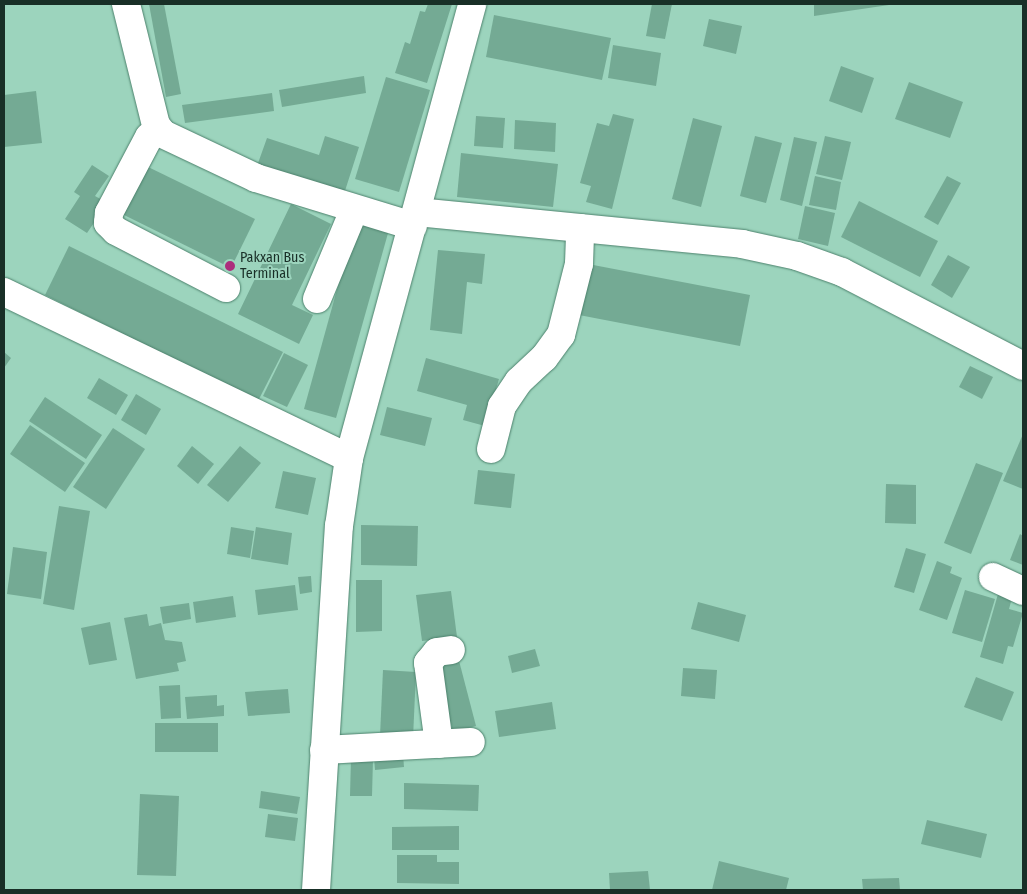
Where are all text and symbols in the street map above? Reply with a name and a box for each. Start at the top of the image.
place label: Pakxan Bus Terminal [240,250,304,282]
marker: Pakxan Bus Terminal [224,260,236,272]

